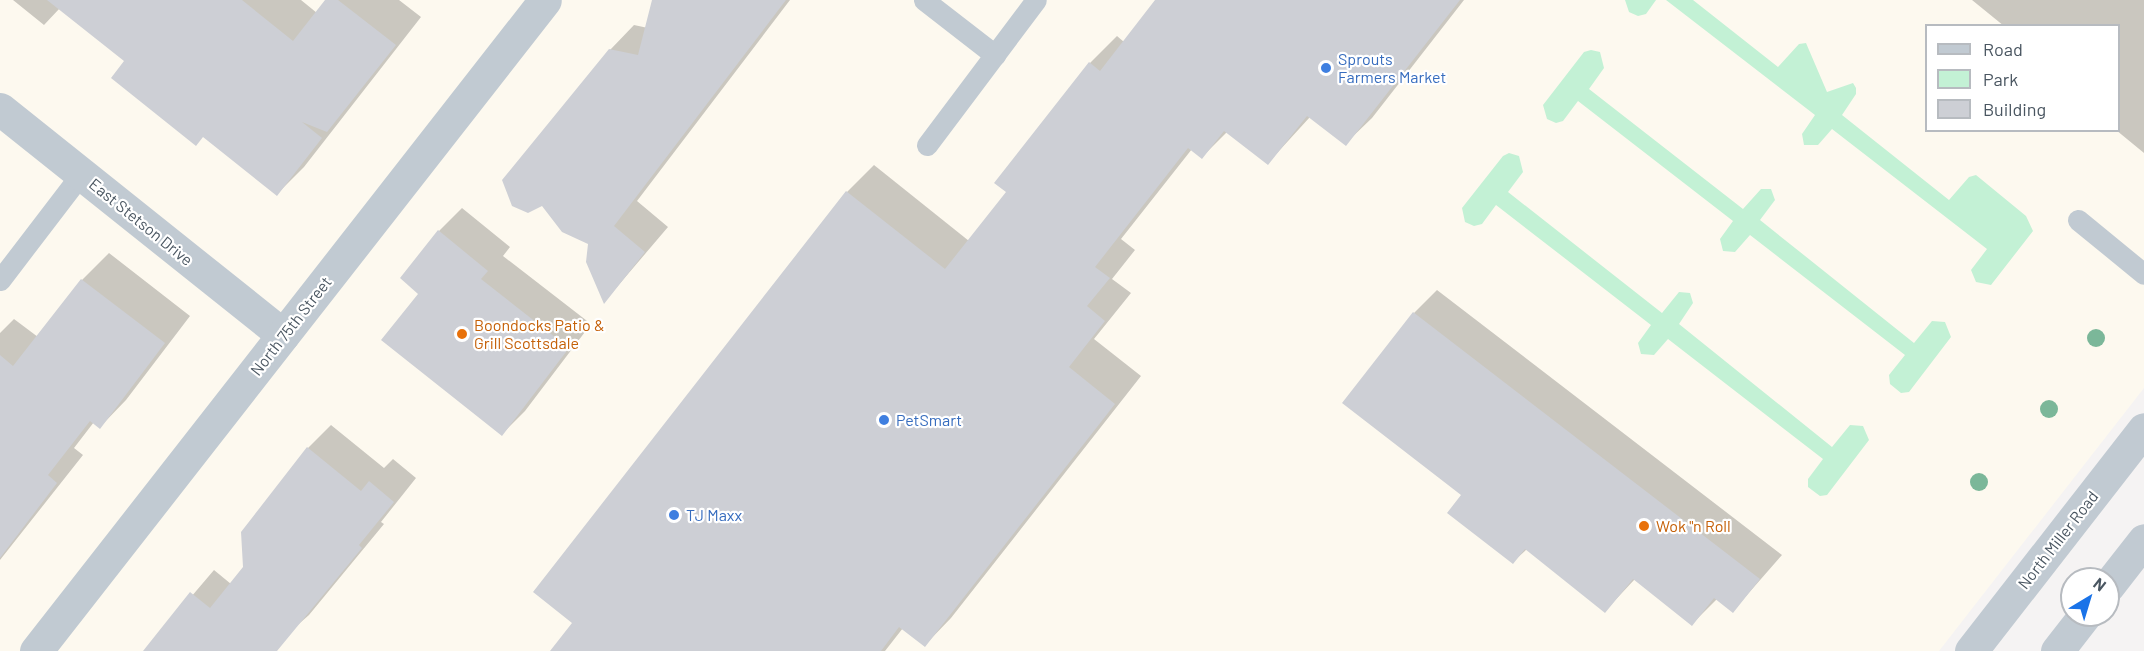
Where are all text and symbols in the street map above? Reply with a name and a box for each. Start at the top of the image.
legend [1925,24,2120,132]
text: Road [1983,38,2023,60]
place label: Sprouts Farmers Market [1338,49,1446,87]
marker: Sprouts Farmers Market [1319,61,1333,75]
text: Park [1983,68,2018,90]
text: Building [1983,98,2046,120]
street label: East Stetson Drive [85,174,197,270]
street label: North 75th Street [246,273,336,379]
place label: Boondocks Patio & Grill Scottsdale [474,315,604,353]
marker: Boondocks Patio & Grill Scottsdale [455,327,469,341]
place label: PetSmart [896,410,962,430]
marker: PetSmart [877,413,891,427]
street label: North Miller Road [2014,487,2102,593]
place label: TJ Maxx [686,505,742,525]
marker: TJ Maxx [667,508,681,522]
place label: Wok "n Roll [1656,516,1731,536]
marker: Wok "n Roll [1637,519,1651,533]
north arrow [2060,567,2120,627]

